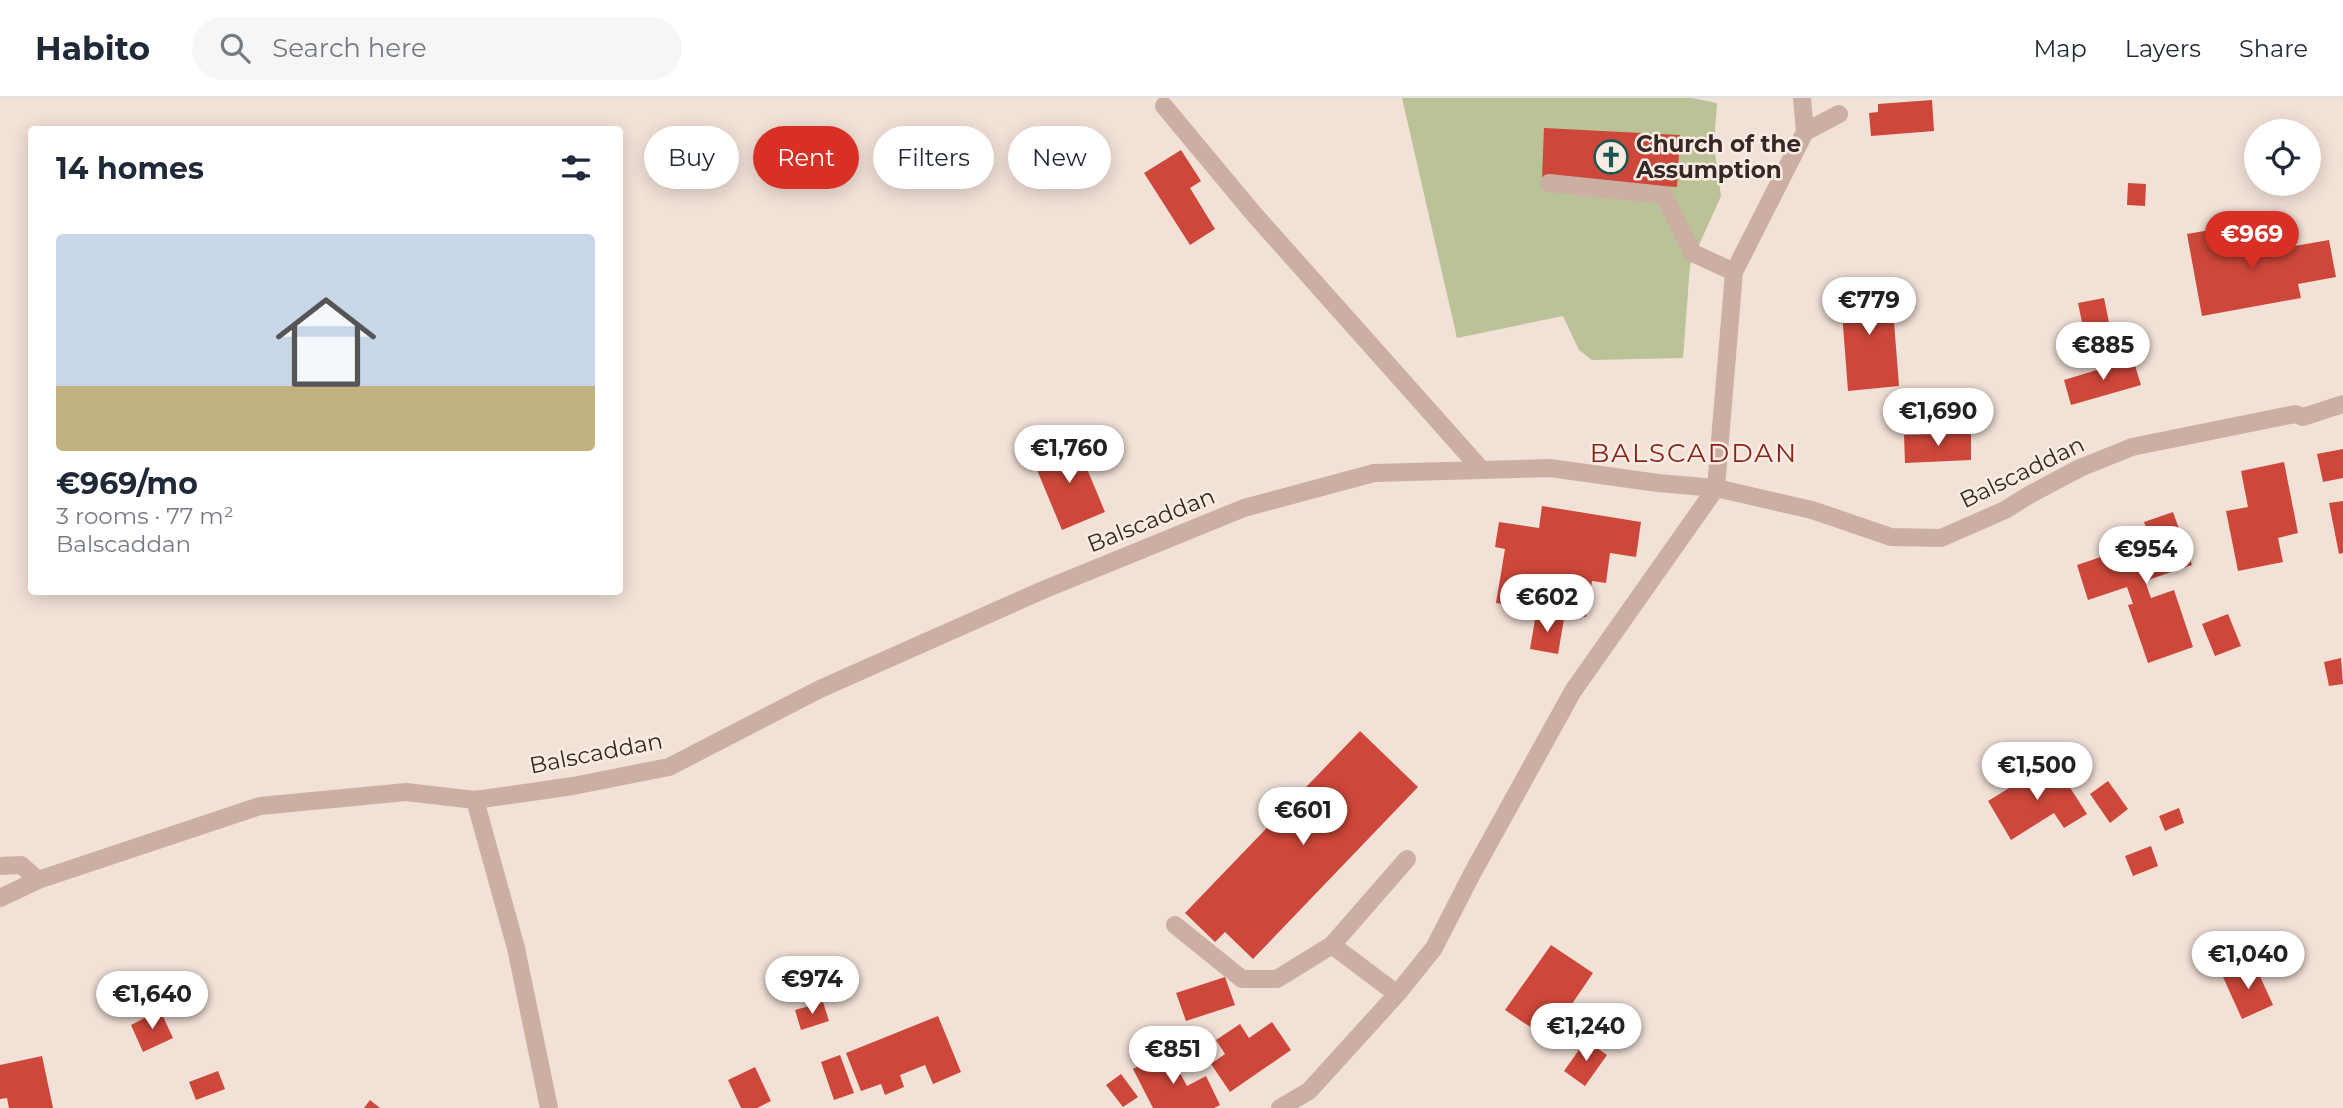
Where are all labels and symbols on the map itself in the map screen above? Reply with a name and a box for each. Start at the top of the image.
place label: Church of the Assumption [1635,130,1801,184]
church icon: Church of the Assumption [1592,138,1630,176]
pin: €969 [2211,212,2293,271]
pin: €779 [1828,278,1910,337]
pin: €885 [2062,322,2144,382]
pin: €1,690 [1881,388,1995,448]
pin: €1,760 [1012,426,1126,485]
street label: Balscaddan [1955,430,2089,514]
district label: BALSCADDAN [1590,437,1798,469]
street label: Balscaddan [1083,482,1219,558]
pin: €954 [2105,526,2187,586]
pin: €602 [1506,574,1588,634]
street label: Balscaddan [527,726,665,780]
pin: €1,500 [1980,742,2094,802]
pin: €601 [1262,788,1344,847]
pin: €1,040 [2191,932,2305,991]
pin: €974 [771,956,853,1016]
pin: €1,640 [95,972,209,1031]
pin: €1,240 [1529,1004,1643,1063]
pin: €851 [1132,1026,1214,1086]

